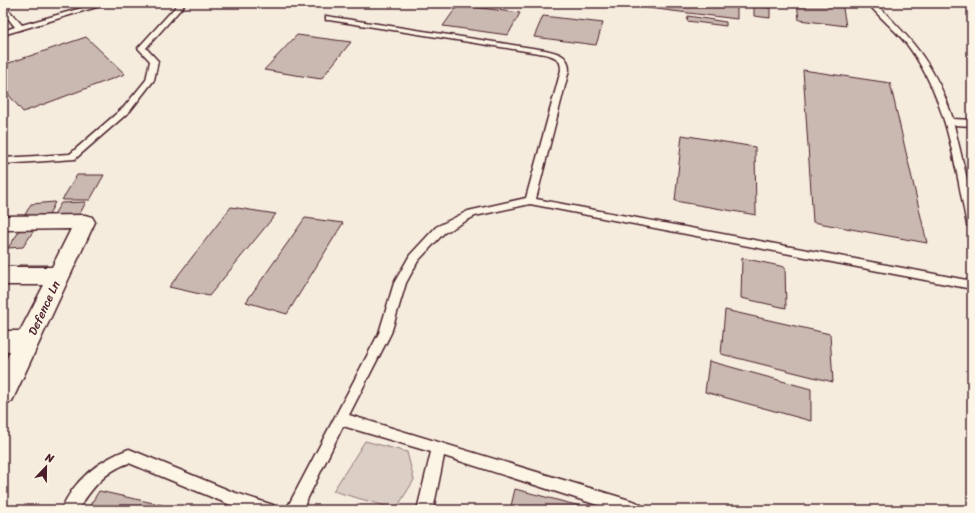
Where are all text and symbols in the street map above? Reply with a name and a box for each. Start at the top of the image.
street label: Defence Ln [22,276,66,339]
north arrow [26,447,66,487]
text: N [42,448,57,469]

